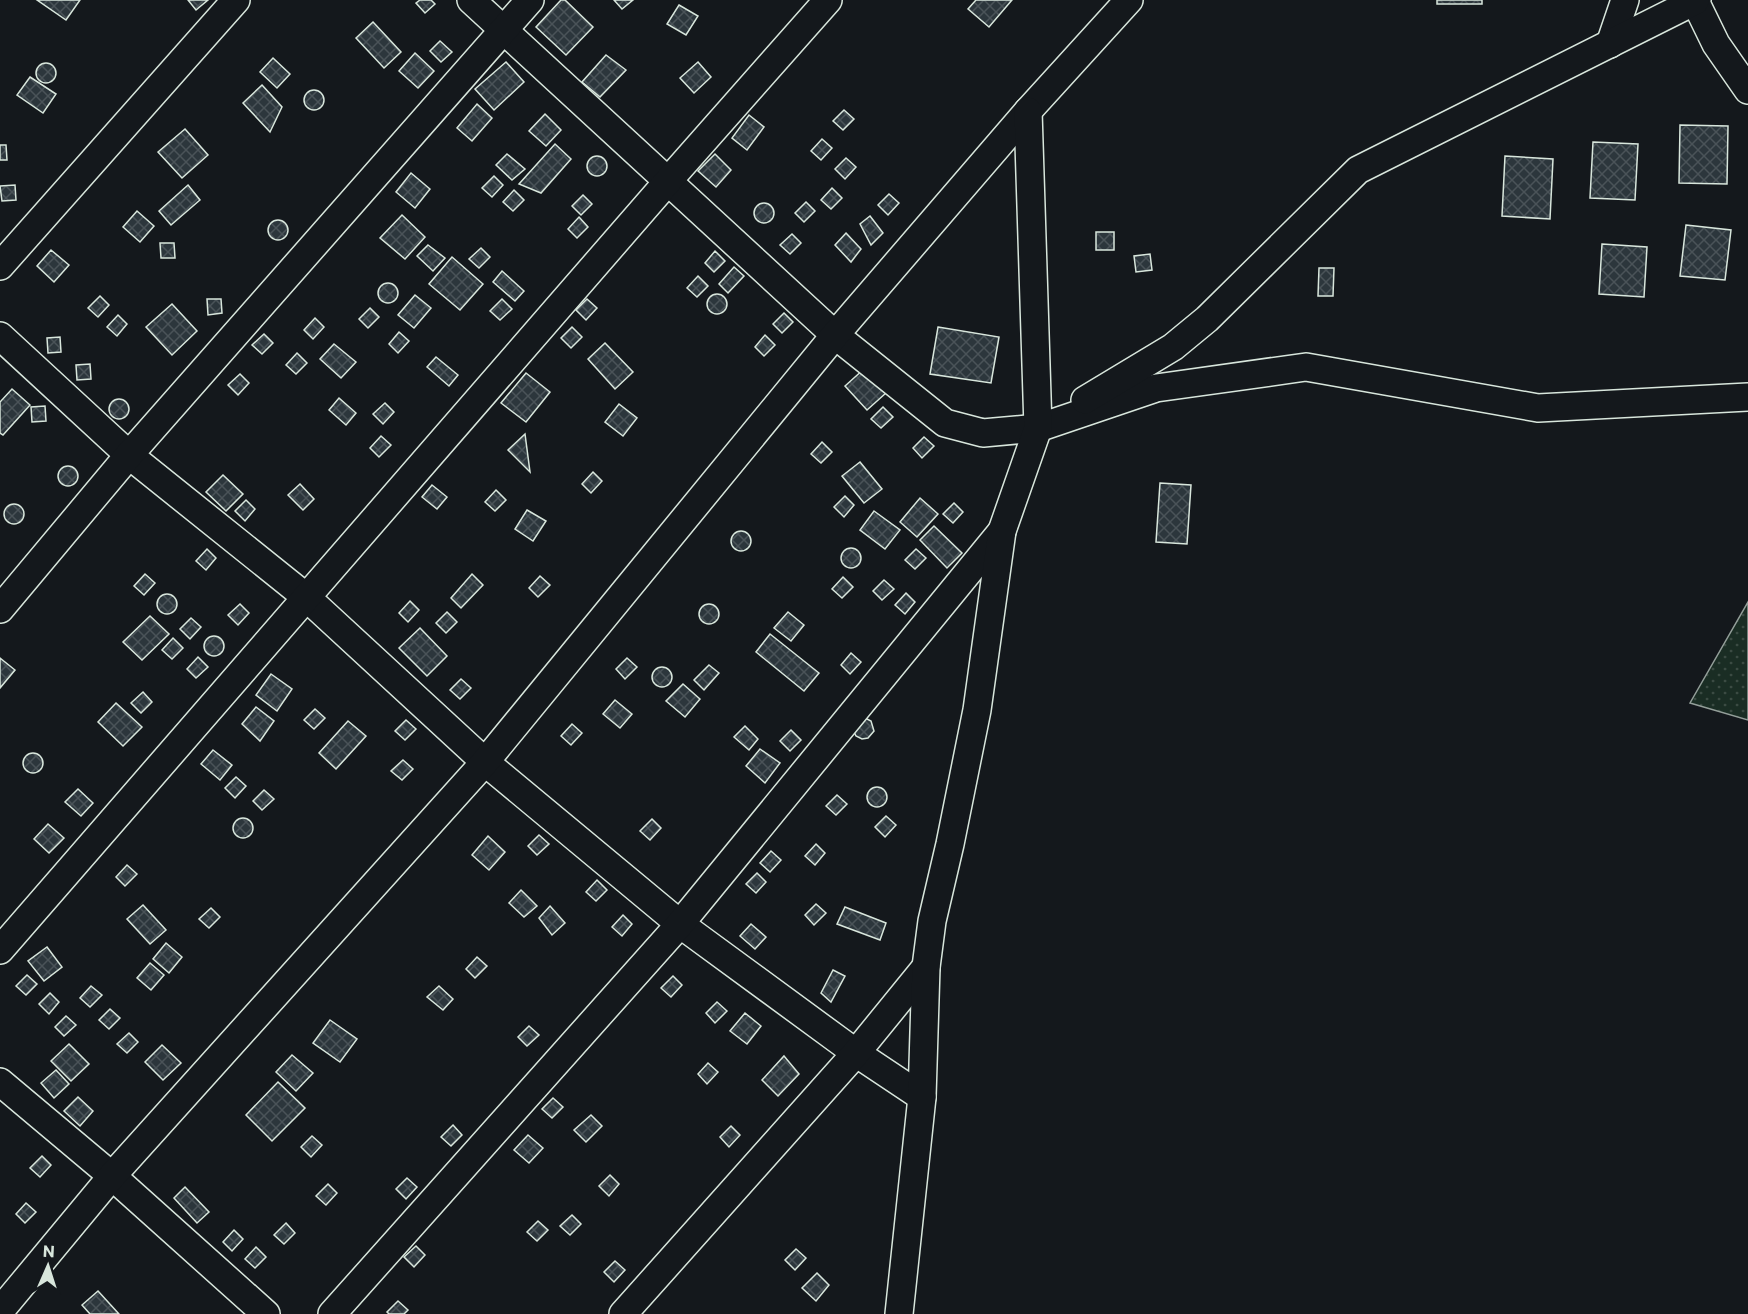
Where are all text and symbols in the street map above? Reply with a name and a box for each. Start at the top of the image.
north arrow [18,1236,78,1296]
text: N [42,1241,55,1260]

